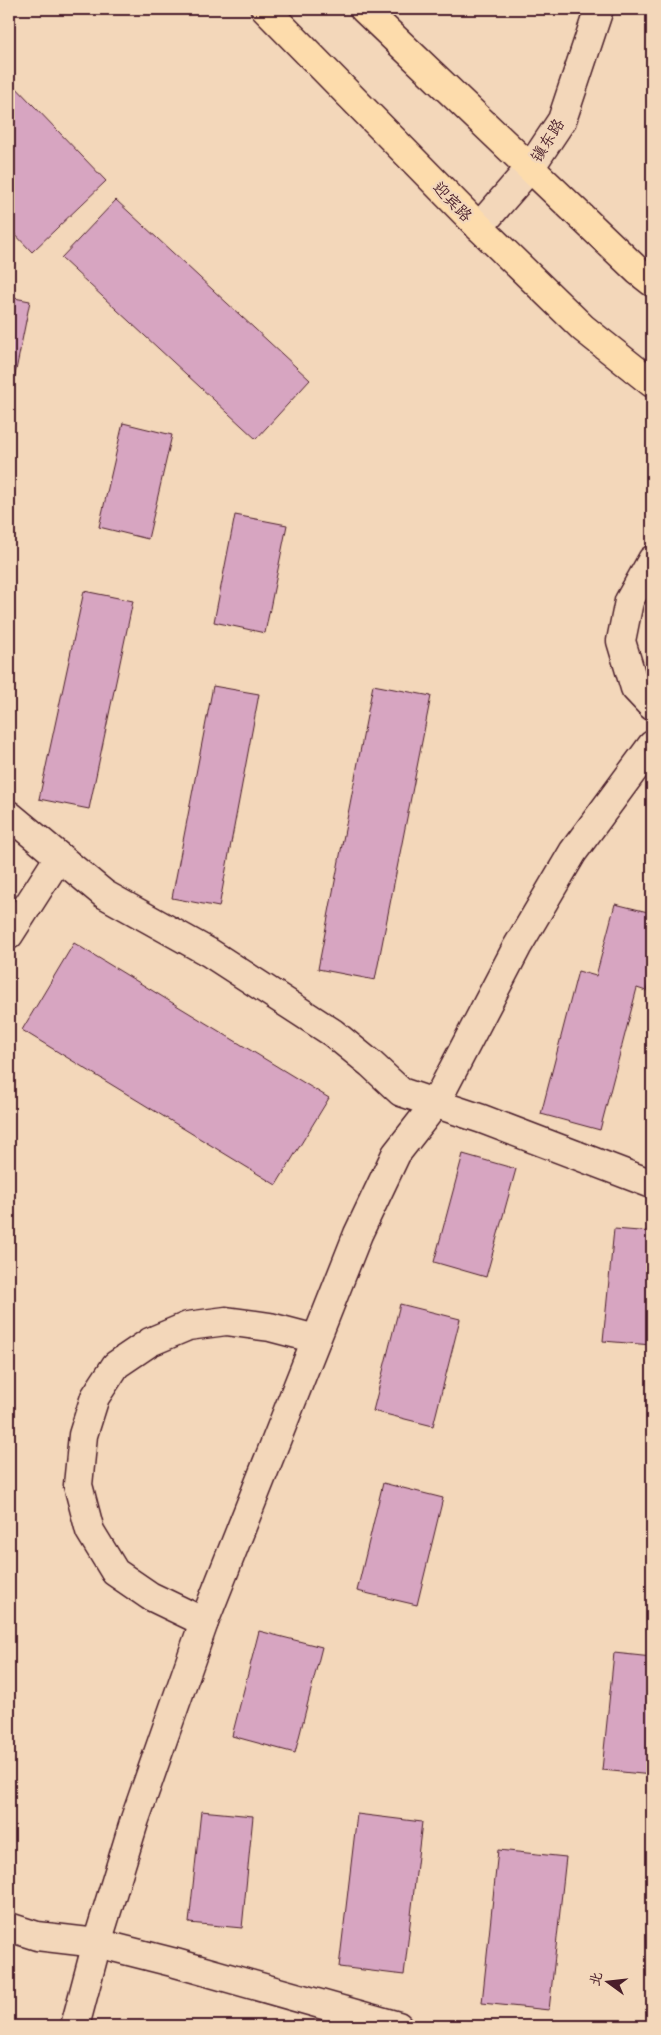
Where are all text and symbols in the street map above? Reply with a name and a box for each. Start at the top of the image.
street label: 镇东路 [525,114,568,166]
street label: 迎宾路 [429,176,478,225]
north arrow [584,1958,634,2008]
text: 北 [584,1969,606,1988]

